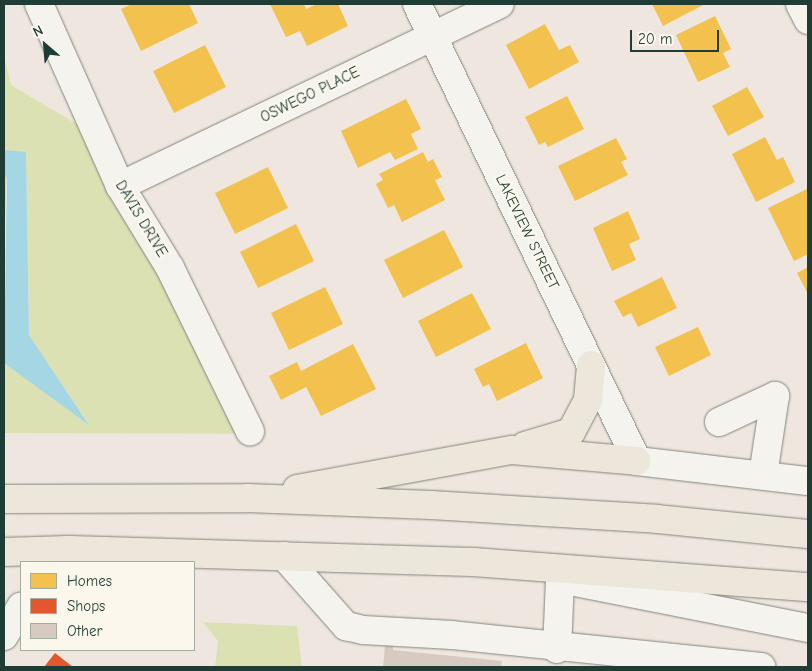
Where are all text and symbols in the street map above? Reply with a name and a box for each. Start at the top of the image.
north arrow [20,20,70,70]
scale bar [632,20,721,52]
text: N [30,22,46,41]
text: 20 m [638,30,672,48]
street label: OSWEGO PLACE [257,63,363,127]
street label: LAKEVIEW STREET [491,172,563,292]
street label: DAVIS DRIVE [111,177,171,261]
legend [20,561,195,651]
text: Homes [67,572,112,590]
text: Shops [67,597,105,615]
text: Other [67,622,102,640]

